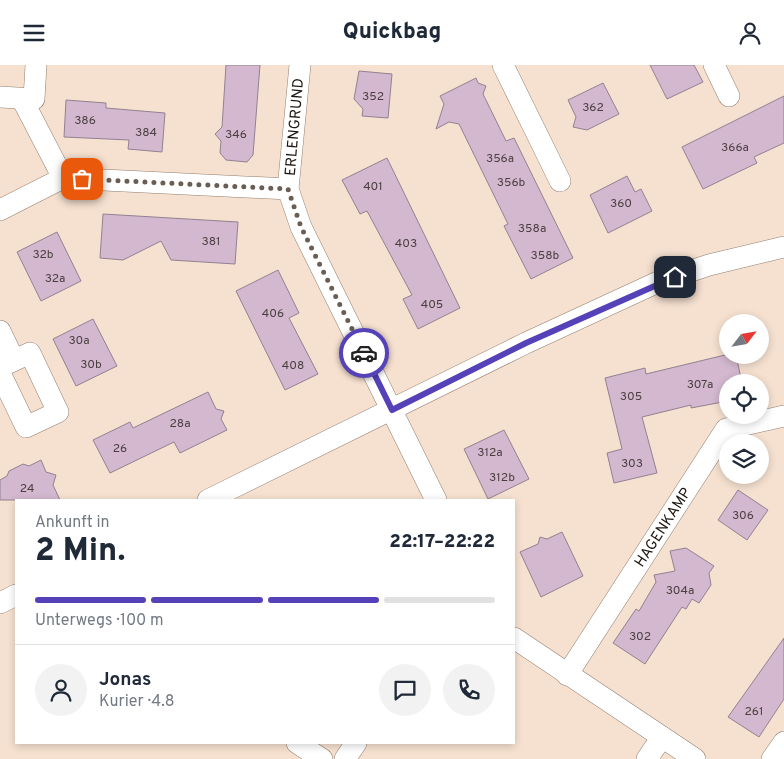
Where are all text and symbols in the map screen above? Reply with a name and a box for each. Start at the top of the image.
icon: menu [20,19,48,47]
text: Quickbag [343,19,441,46]
icon: person [736,19,764,47]
street label: ERLENGRUND [282,77,309,177]
house number: 352 [362,89,384,105]
house number: 362 [582,100,604,116]
house number: 386 [74,113,96,129]
house number: 384 [135,125,157,141]
house number: 346 [225,127,247,143]
house number: 366a [721,140,749,156]
house number: 356a [486,151,514,167]
pin [61,158,103,200]
icon: bag [68,165,96,193]
house number: 356b [497,175,526,191]
house number: 401 [363,179,383,195]
house number: 360 [610,196,632,212]
house number: 358a [518,221,546,237]
house number: 381 [201,234,221,250]
house number: 403 [395,236,417,252]
house number: 32b [32,247,54,263]
house number: 358b [531,248,560,264]
pin [654,256,696,298]
icon: home [661,263,689,291]
house number: 32a [45,271,65,287]
house number: 405 [421,297,443,313]
house number: 406 [262,306,284,322]
north arrow [719,314,769,364]
map controls [719,314,769,484]
courier [339,328,389,378]
house number: 30a [68,333,90,349]
icon: car [350,339,378,367]
house number: 30b [80,357,102,373]
house number: 408 [282,358,304,374]
button: locate [719,374,769,424]
house number: 307a [687,377,713,393]
house number: 305 [620,389,642,405]
house number: 28a [169,416,191,432]
button: layers [719,434,769,484]
house number: 26 [113,441,127,457]
house number: 312a [477,445,503,461]
house number: 303 [621,456,643,472]
house number: 312b [489,470,515,486]
house number: 24 [20,481,34,497]
street label: HAGENKAMP [631,485,696,571]
house number: 306 [732,508,754,524]
text: Ankunft in [35,513,110,533]
text: 22:17–22:22 [389,530,495,554]
text: 2 Min. [35,532,126,572]
house number: 304a [666,583,694,599]
text: Unterwegs · 100 m [35,611,164,631]
house number: 302 [629,629,651,645]
button: person [35,664,87,716]
button: chat [379,664,431,716]
button: phone [443,664,495,716]
text: Jonas [99,668,151,692]
text: Kurier · 4.8 [99,692,175,712]
house number: 261 [745,704,763,720]

